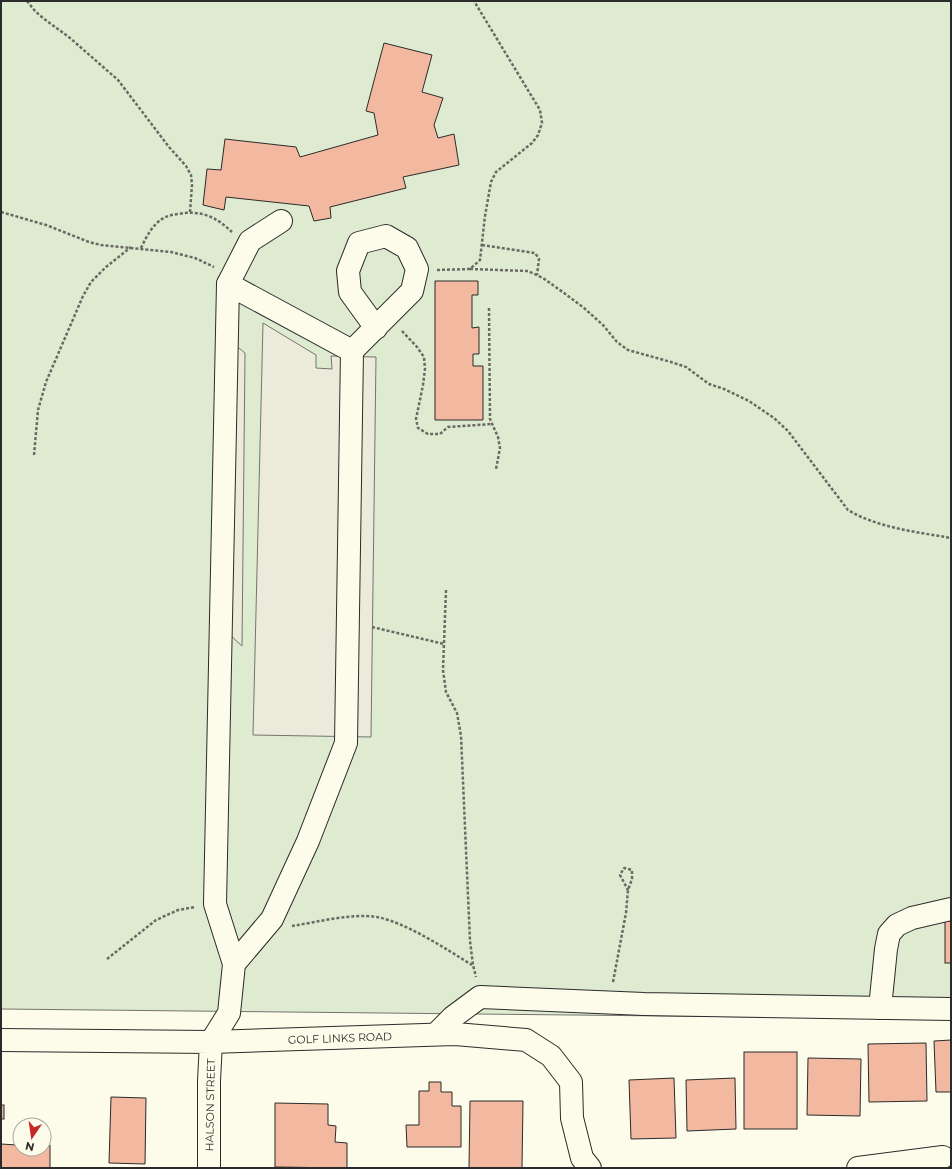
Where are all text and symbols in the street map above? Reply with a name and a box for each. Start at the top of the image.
street label: GOLF LINKS ROAD [288,1029,392,1047]
street label: HALSON STREET [202,1058,218,1152]
north arrow [12,1117,52,1157]
text: N [24,1139,36,1155]

